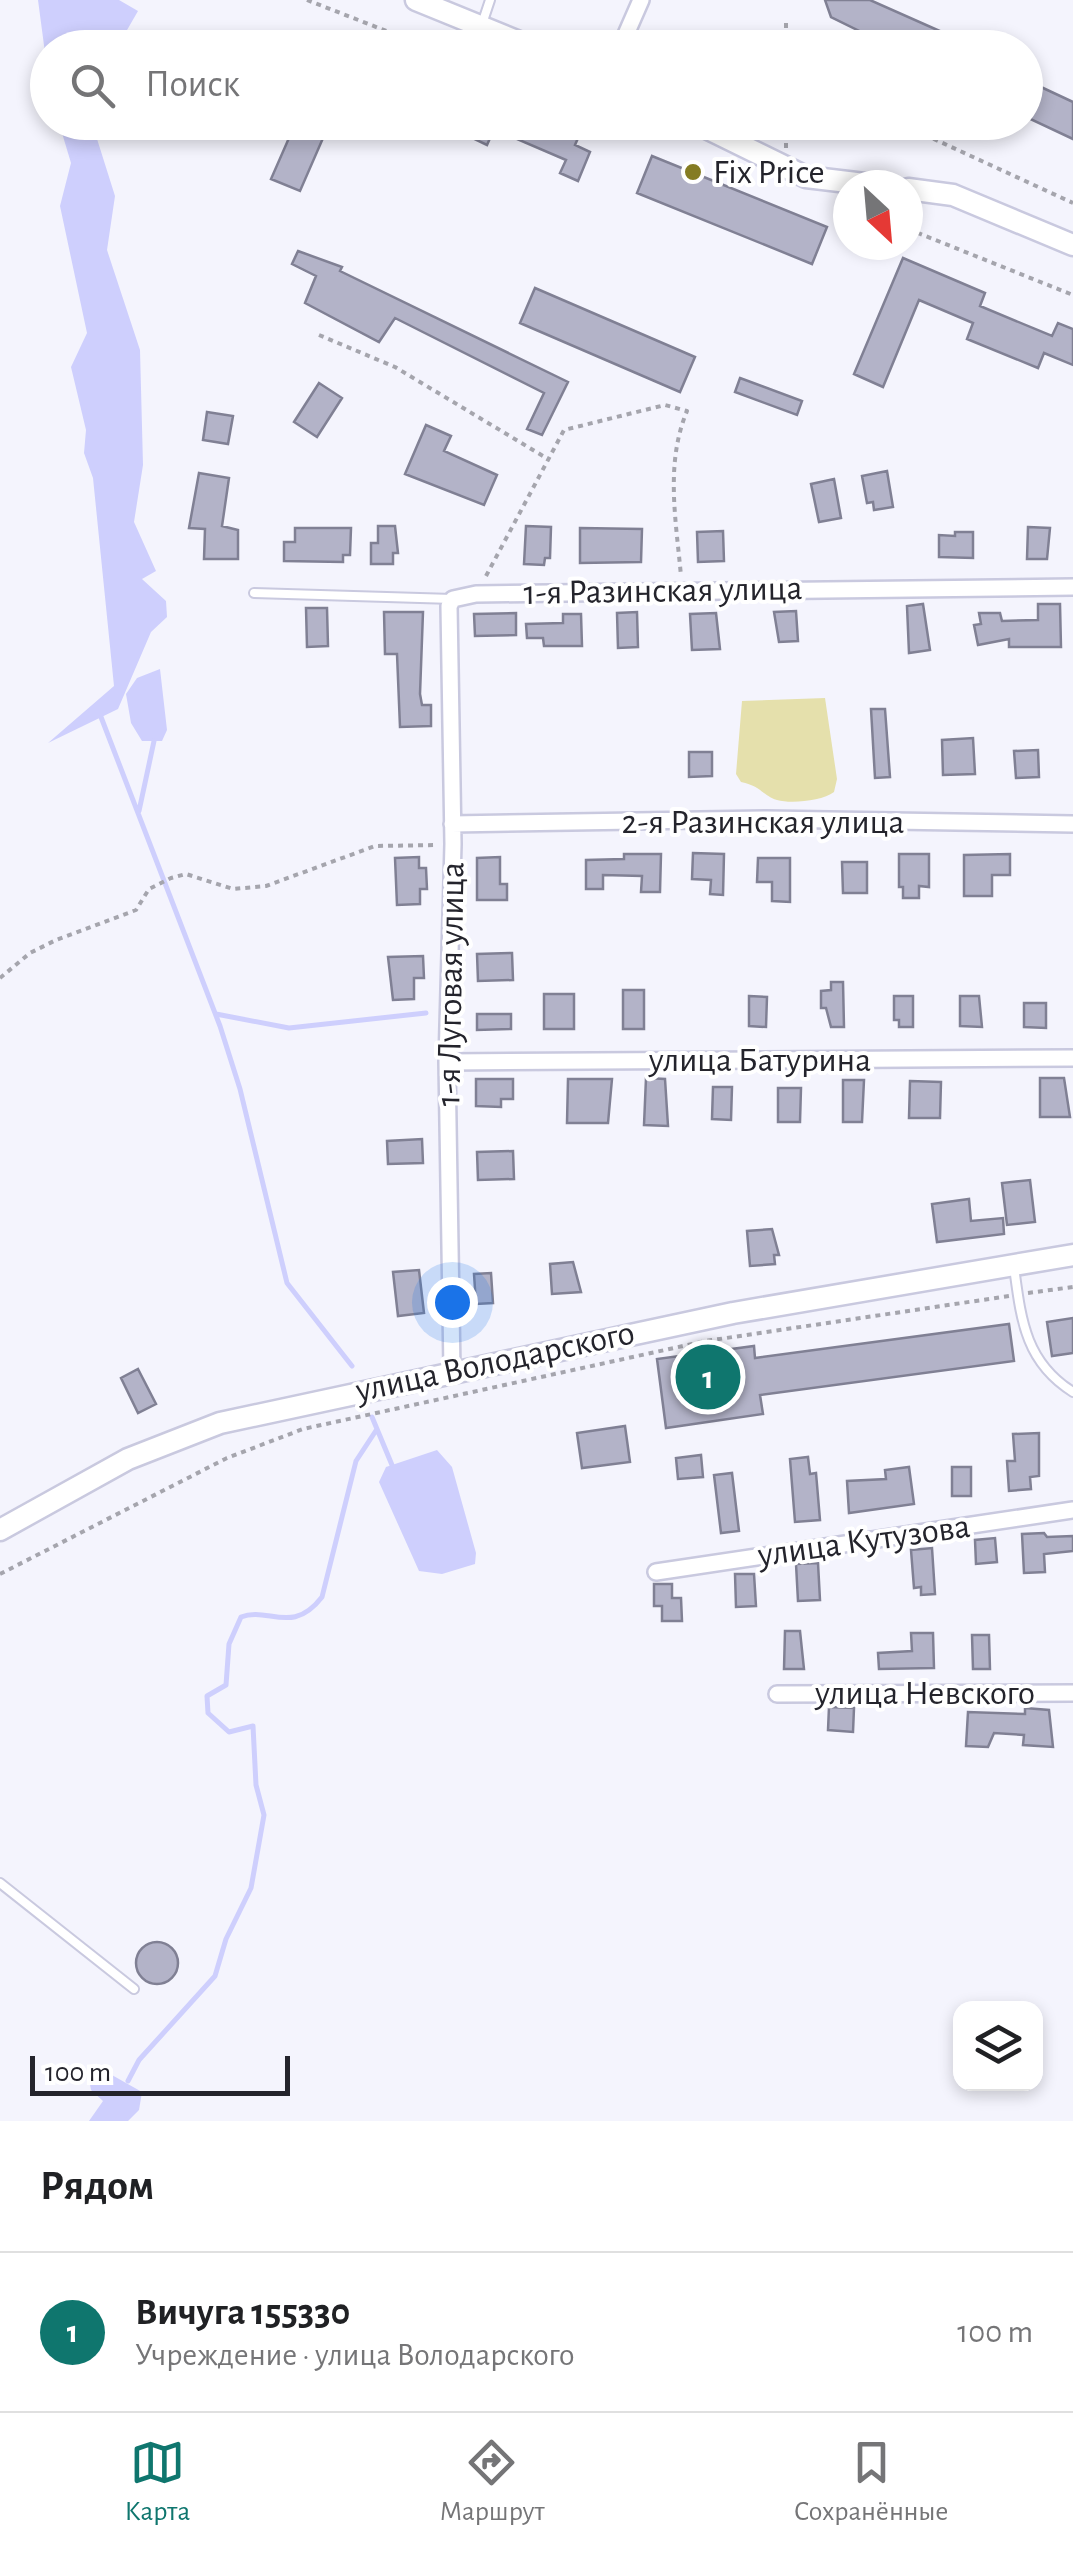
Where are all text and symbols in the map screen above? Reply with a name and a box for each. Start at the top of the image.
search box [30,30,1043,140]
icon: search [65,58,120,113]
text: Поиск [145,66,240,104]
place label: Fix Price [713,155,825,190]
marker: Fix Price [682,161,704,183]
north arrow [833,170,923,260]
street label: 1-я Разинская улица [523,571,803,611]
street label: 2-я Разинская улица [622,805,904,840]
street label: 1-я Луговая улица [431,861,471,1107]
street label: улица Батурина [648,1043,871,1078]
your location [427,1277,478,1328]
street label: улица Володарского [352,1315,637,1409]
pin: 1 [676,1340,740,1414]
street label: улица Кутузова [755,1509,972,1573]
street label: улица Невского [814,1676,1035,1711]
map controls [953,2001,1043,2091]
button: layers [953,2001,1043,2091]
scale bar [30,2051,290,2096]
text: 100 m [45,2059,111,2087]
text: Рядом [40,2165,154,2207]
text: Вичуга 155330 [135,2294,350,2332]
text: 1 [67,2316,78,2348]
text: 100 m [957,2316,1033,2348]
text: Учреждение · улица Володарского [135,2339,574,2371]
tab: Карта [125,2435,190,2529]
tab: Маршрут [439,2435,545,2529]
tab: Сохранённые [794,2435,948,2529]

